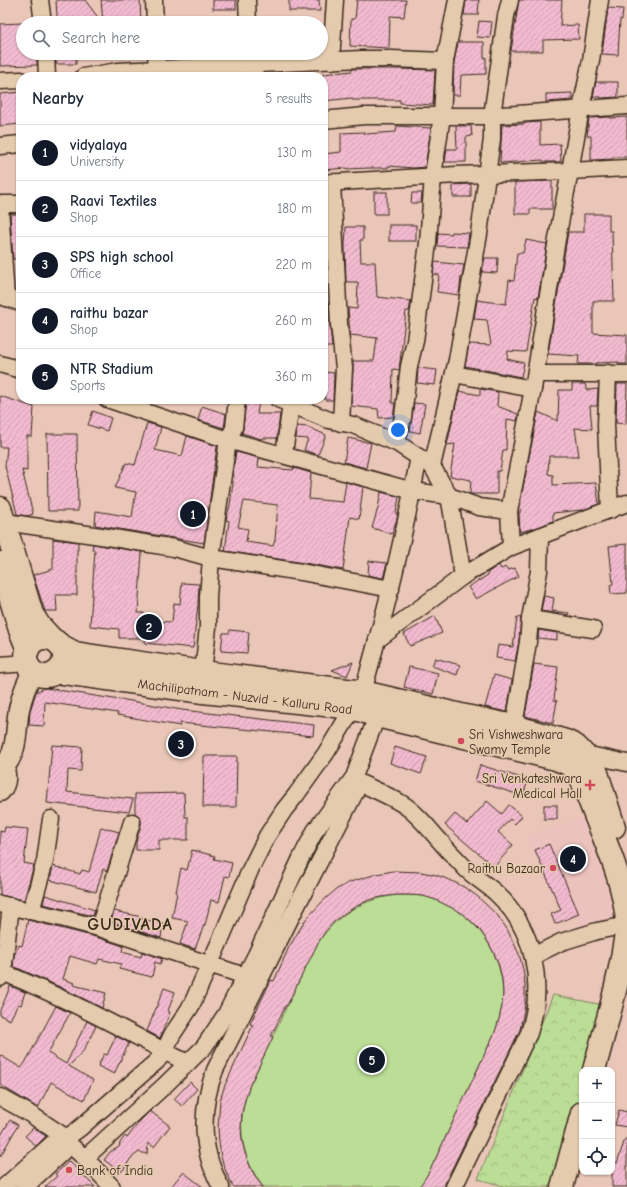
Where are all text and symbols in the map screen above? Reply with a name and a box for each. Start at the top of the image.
search box [16,16,328,60]
icon: search [30,27,52,49]
text: Search here [62,29,140,47]
text: Nearby [32,89,83,108]
text: 5 results [265,91,312,106]
text: vidyalaya [70,136,127,154]
text: 1 [42,145,48,160]
text: 130 m [277,145,312,160]
text: University [70,154,124,169]
text: Raavi Textiles [70,192,157,210]
text: 2 [42,201,48,216]
text: 180 m [277,201,312,216]
text: Shop [70,210,98,225]
text: SPS high school [70,248,173,266]
text: 3 [42,257,48,272]
text: 220 m [275,257,312,272]
text: Office [70,266,101,281]
text: raithu bazar [70,304,148,322]
text: 4 [42,313,48,328]
text: 260 m [275,313,312,328]
text: Shop [70,322,98,337]
text: NTR Stadium [70,360,153,378]
text: 5 [42,369,48,384]
text: 360 m [275,369,312,384]
text: Sports [70,378,105,393]
your location [388,420,408,440]
pin: 1 [180,499,206,529]
pin: 2 [136,612,162,642]
street label: Machilipatnam - Nuzvid - Kalluru Road [137,676,353,717]
place label: Sri Vishweshwara Swamy Temple [469,727,563,757]
pin: 3 [168,729,194,759]
marker: Sri Vishweshwara Swamy Temple [456,736,466,746]
place label: Sri Venkateshwara Medical Hall [482,771,582,801]
marker: Sri Venkateshwara Medical Hall [585,780,595,790]
pin: 4 [560,844,586,874]
place label: Raithu Bazaar [467,861,546,876]
marker: Raithu Bazaar [548,863,558,873]
district label: GUDIVADA [87,915,173,934]
pin: 5 [359,1045,385,1075]
map controls [579,1067,615,1175]
button: + [579,1067,615,1103]
button: − [579,1103,615,1139]
button: locate [579,1139,615,1175]
place label: Bank of India [77,1163,153,1178]
marker: Bank of India [64,1165,74,1175]

